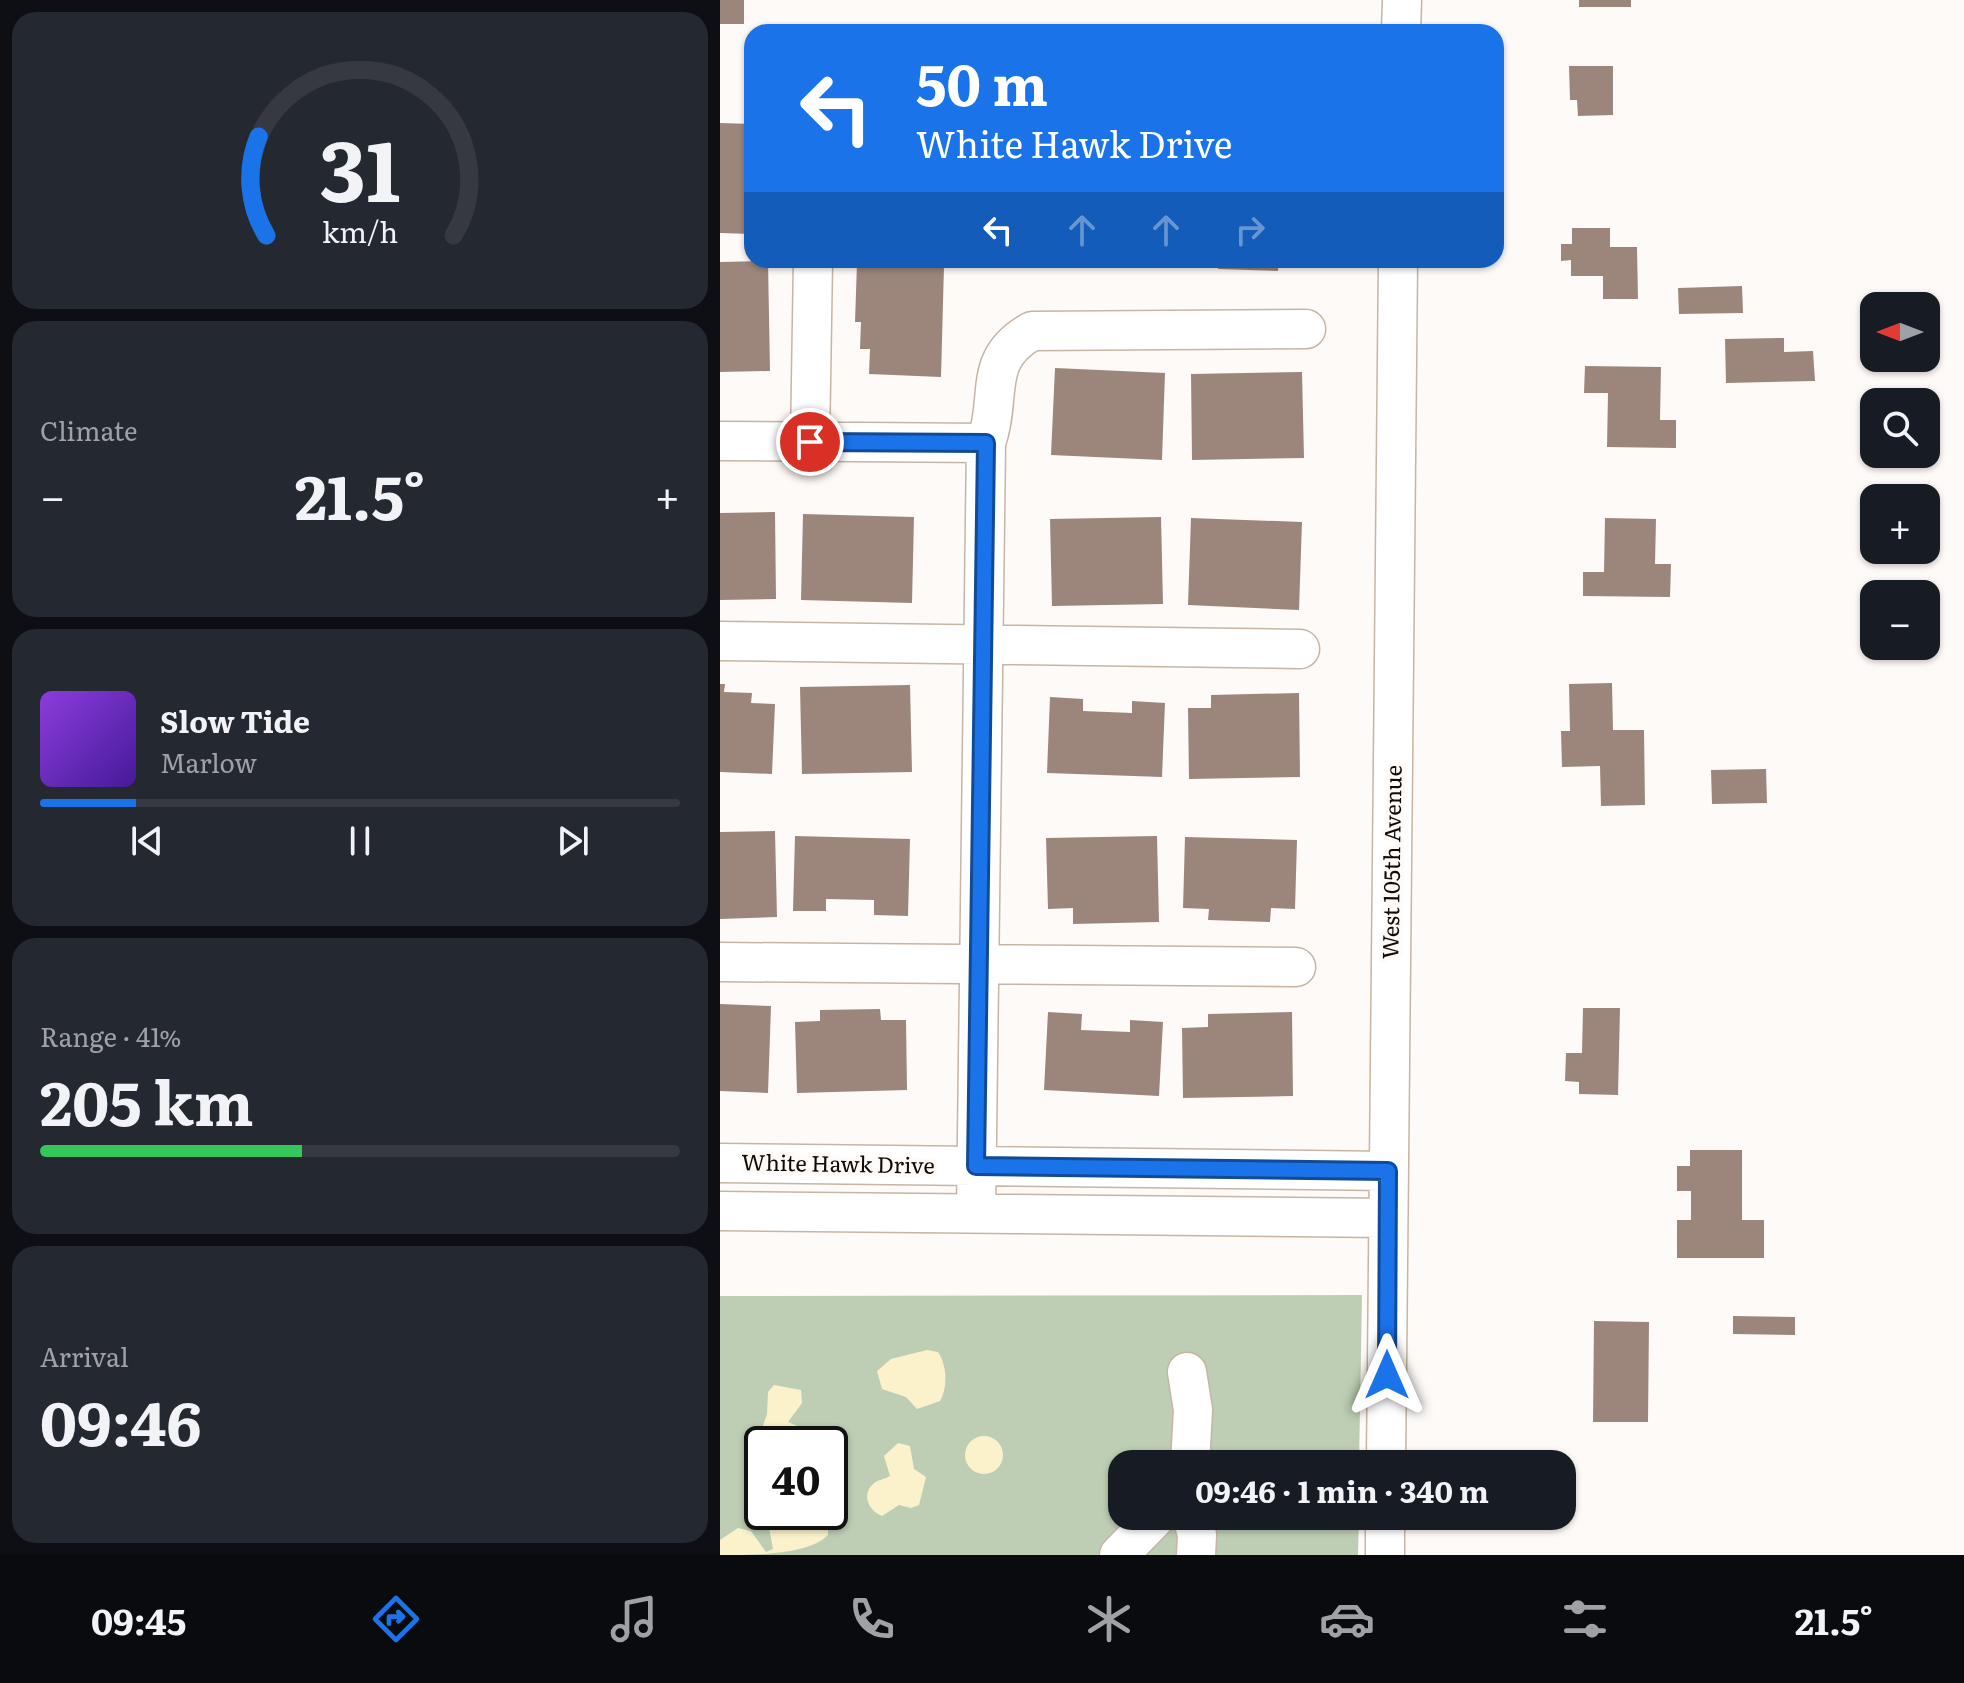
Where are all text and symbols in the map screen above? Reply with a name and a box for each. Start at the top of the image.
text: 50 m [916,40,1048,123]
icon: left [784,56,888,160]
text: 31 [320,104,400,228]
text: White Hawk Drive [916,116,1233,169]
icon: left [976,208,1020,252]
icon: ahead [1060,208,1104,252]
icon: ahead [1144,208,1188,252]
icon: right [1228,208,1272,252]
text: km/h [322,209,398,252]
north arrow [1860,292,1940,372]
map controls [1860,292,1940,660]
button: search [1860,388,1940,468]
pin [776,408,844,476]
text: Climate [40,410,138,449]
icon: arrive [788,420,832,464]
text: 21.5° [295,449,425,538]
text: − [40,461,66,527]
text: + [654,461,680,527]
button: + [1860,484,1940,564]
button: − [1860,580,1940,660]
text: Slow Tide [160,698,310,742]
text: Marlow [160,742,257,781]
street label: West 105th Avenue [1372,765,1409,959]
icon: previous [125,819,169,863]
icon: pause [338,819,382,863]
icon: next [551,819,595,863]
text: Range · 41% [40,1016,181,1055]
text: 205 km [40,1055,254,1144]
street label: White Hawk Drive [741,1144,935,1181]
position arrow [1345,1333,1429,1417]
text: Arrival [40,1336,129,1375]
text: 09:46 [40,1375,201,1464]
speed limit sign: 40 [744,1426,848,1530]
text: 09:46 · 1 min · 340 m [1195,1468,1489,1512]
icon: directions [368,1591,424,1647]
icon: music [606,1591,662,1647]
icon: phone [844,1591,900,1647]
icon: climate [1081,1591,1137,1647]
icon: car [1319,1591,1375,1647]
icon: filters [1557,1591,1613,1647]
text: 09:45 [91,1593,186,1646]
text: 21.5° [1795,1593,1873,1646]

